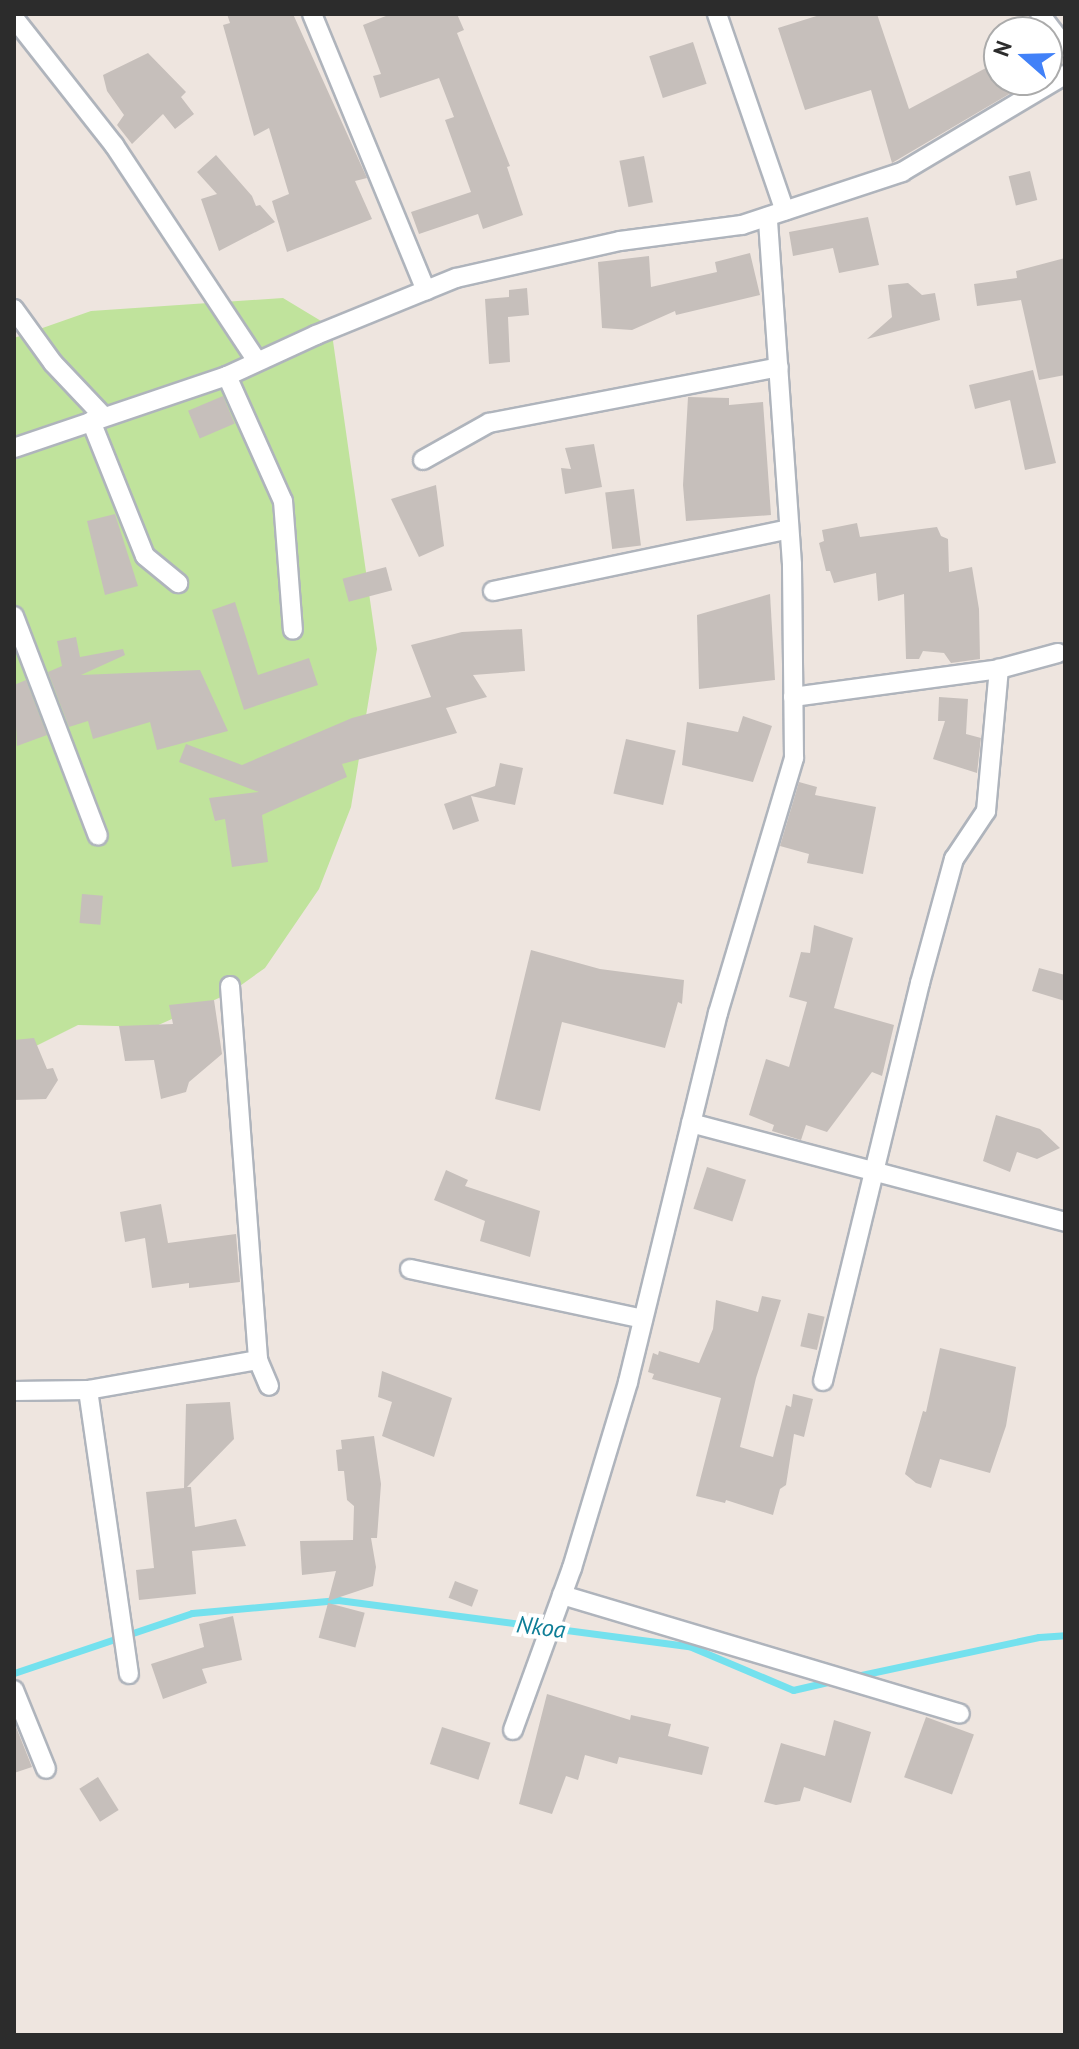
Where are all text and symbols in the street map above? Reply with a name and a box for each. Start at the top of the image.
north arrow [983,16,1063,96]
text: N [987,37,1018,60]
water label: Nkoa [515,1610,567,1644]

